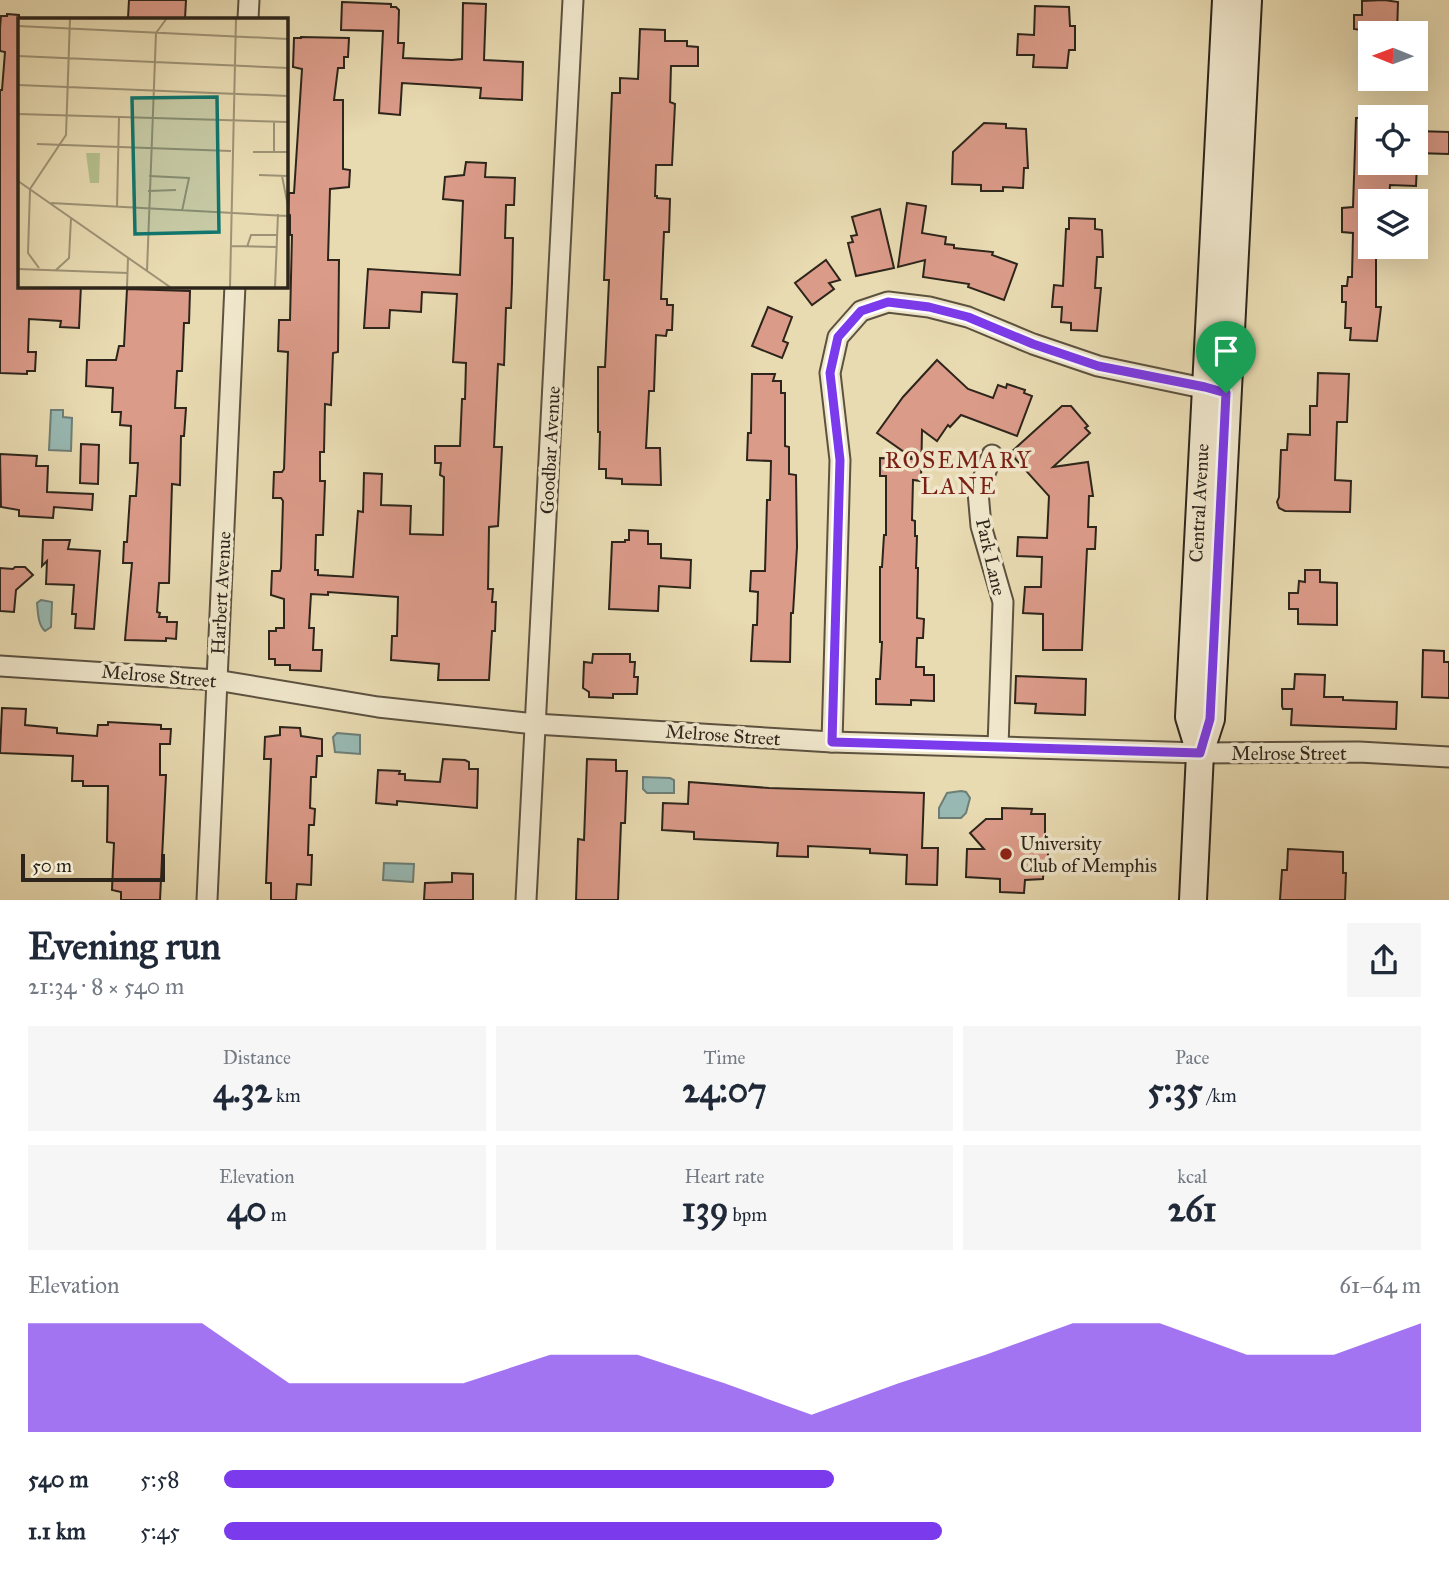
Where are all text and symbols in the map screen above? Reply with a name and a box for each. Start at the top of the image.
inset map [18,18,287,287]
north arrow [1358,21,1428,91]
map controls [1358,21,1428,259]
button: locate [1358,105,1428,175]
button: layers [1358,189,1428,259]
pin [1196,321,1256,393]
icon: arrive [1207,332,1245,370]
street label: Goodbar Avenue [535,385,565,515]
street label: Central Avenue [1184,443,1214,563]
district label: ROSEMARY LANE [885,446,1033,500]
street label: Park Lane [971,516,1011,598]
street label: Harbert Avenue [206,531,236,655]
street label: Melrose Street [101,660,218,693]
street label: Melrose Street [665,720,782,751]
street label: Melrose Street [1231,742,1347,765]
place label: University Club of Memphis [1020,832,1157,877]
marker: University Club of Memphis [998,846,1014,862]
scale bar [21,851,164,883]
text: 50 m [32,854,72,877]
text: Evening run [28,923,221,969]
button: share [1347,923,1421,997]
text: 21:34 · 8 × 540 m [28,972,184,1000]
text: Distance [223,1046,291,1069]
text: Time [703,1046,746,1069]
text: Pace [1175,1046,1209,1069]
text: 4.32 [213,1069,272,1112]
text: 24:07 [682,1069,767,1112]
text: 5:35 [1147,1069,1203,1112]
text: km [272,1084,301,1107]
text: /km [1203,1084,1237,1107]
text: Elevation [219,1165,295,1188]
text: Heart rate [685,1165,764,1188]
text: kcal [1177,1165,1207,1188]
text: 40 [227,1188,267,1231]
text: 139 [682,1188,728,1231]
text: 261 [1168,1188,1217,1231]
text: m [267,1203,287,1226]
text: bpm [728,1203,767,1226]
text: Elevation [28,1271,119,1299]
text: 61–64 m [1339,1271,1421,1299]
text: 540 m [28,1465,89,1493]
text: 5:58 [140,1465,179,1493]
text: 1.1 km [28,1517,86,1545]
text: 5:45 [140,1517,180,1545]

